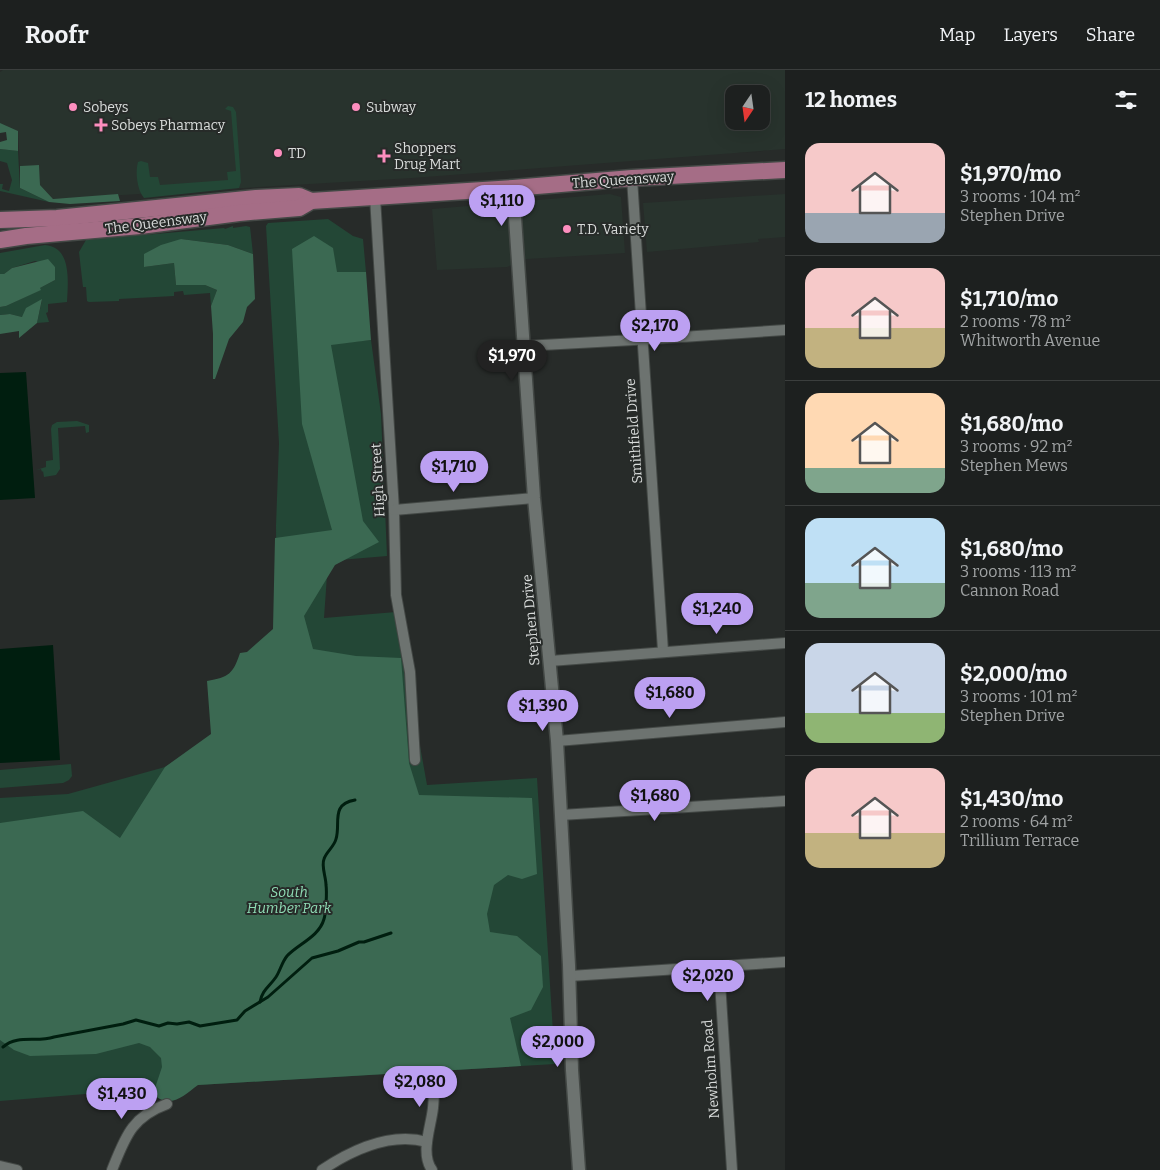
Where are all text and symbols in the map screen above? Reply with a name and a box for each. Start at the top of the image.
text: Roofr [25,21,89,49]
text: Map [939,24,975,46]
text: Layers [1003,24,1058,46]
text: Share [1086,24,1135,46]
north arrow [725,85,770,130]
map controls [725,85,770,130]
icon: filters [1112,86,1140,114]
text: 12 homes [805,87,897,113]
place label: Sobeys [83,99,129,116]
place label: Subway [366,99,417,116]
marker: Sobeys [67,101,79,113]
marker: Subway [350,101,362,113]
place label: Sobeys Pharmacy [111,117,226,134]
marker: Sobeys Pharmacy [95,119,107,131]
place label: Shoppers Drug Mart [394,140,460,173]
place label: TD [288,145,306,162]
marker: TD [272,147,284,159]
marker: Shoppers Drug Mart [378,150,390,162]
text: $1,970/mo [960,161,1061,187]
icon: home [845,163,905,223]
street label: The Queensway [571,168,675,192]
pin: $1,110 [461,184,543,227]
text: 3 rooms · 104 m² [960,187,1080,206]
text: $1,110 [480,191,524,210]
text: Stephen Drive [960,206,1065,225]
street label: The Queensway [104,208,208,238]
place label: T.D. Variety [577,221,649,238]
marker: T.D. Variety [561,223,573,235]
text: $1,710/mo [960,286,1058,312]
icon: home [845,288,905,348]
pin: $2,170 [614,310,696,352]
text: 2 rooms · 78 m² [960,312,1071,331]
text: $2,170 [631,316,679,335]
text: Whitworth Avenue [960,331,1100,350]
pin: $1,970 [471,340,553,382]
text: $1,970 [488,346,536,365]
street label: Smithfield Drive [622,378,646,484]
text: $1,680/mo [960,411,1063,437]
icon: home [845,413,905,473]
text: 3 rooms · 92 m² [960,437,1072,456]
street label: High Street [368,443,388,517]
pin: $1,710 [413,450,495,493]
text: Stephen Mews [960,456,1068,475]
text: $1,710 [431,457,477,476]
text: $1,680/mo [960,536,1063,562]
icon: home [845,538,905,598]
text: 3 rooms · 113 m² [960,562,1076,581]
street label: Stephen Drive [519,574,543,666]
text: Cannon Road [960,581,1059,600]
pin: $1,240 [676,592,758,635]
text: $1,240 [692,599,742,618]
text: $2,000/mo [960,661,1067,687]
icon: home [845,663,905,723]
pin: $1,680 [629,676,711,719]
text: $1,680 [645,683,695,702]
text: 3 rooms · 101 m² [960,687,1077,706]
pin: $1,390 [502,690,584,732]
text: $1,390 [518,696,568,715]
text: Stephen Drive [960,706,1065,725]
pin: $1,680 [614,780,696,822]
text: $1,680 [630,786,680,805]
text: $1,430/mo [960,786,1063,812]
icon: home [845,788,905,848]
text: 2 rooms · 64 m² [960,812,1073,831]
text: Trillium Terrace [960,831,1079,850]
park label: South Humber Park [247,884,332,917]
pin: $2,020 [667,960,749,1002]
text: $2,020 [682,966,734,985]
street label: Newholm Road [699,1019,723,1119]
pin: $2,000 [517,1026,599,1068]
text: $2,000 [532,1032,584,1051]
pin: $2,080 [379,1066,461,1108]
text: $2,080 [394,1072,446,1091]
pin: $1,430 [81,1078,163,1120]
text: $1,430 [97,1084,147,1103]

